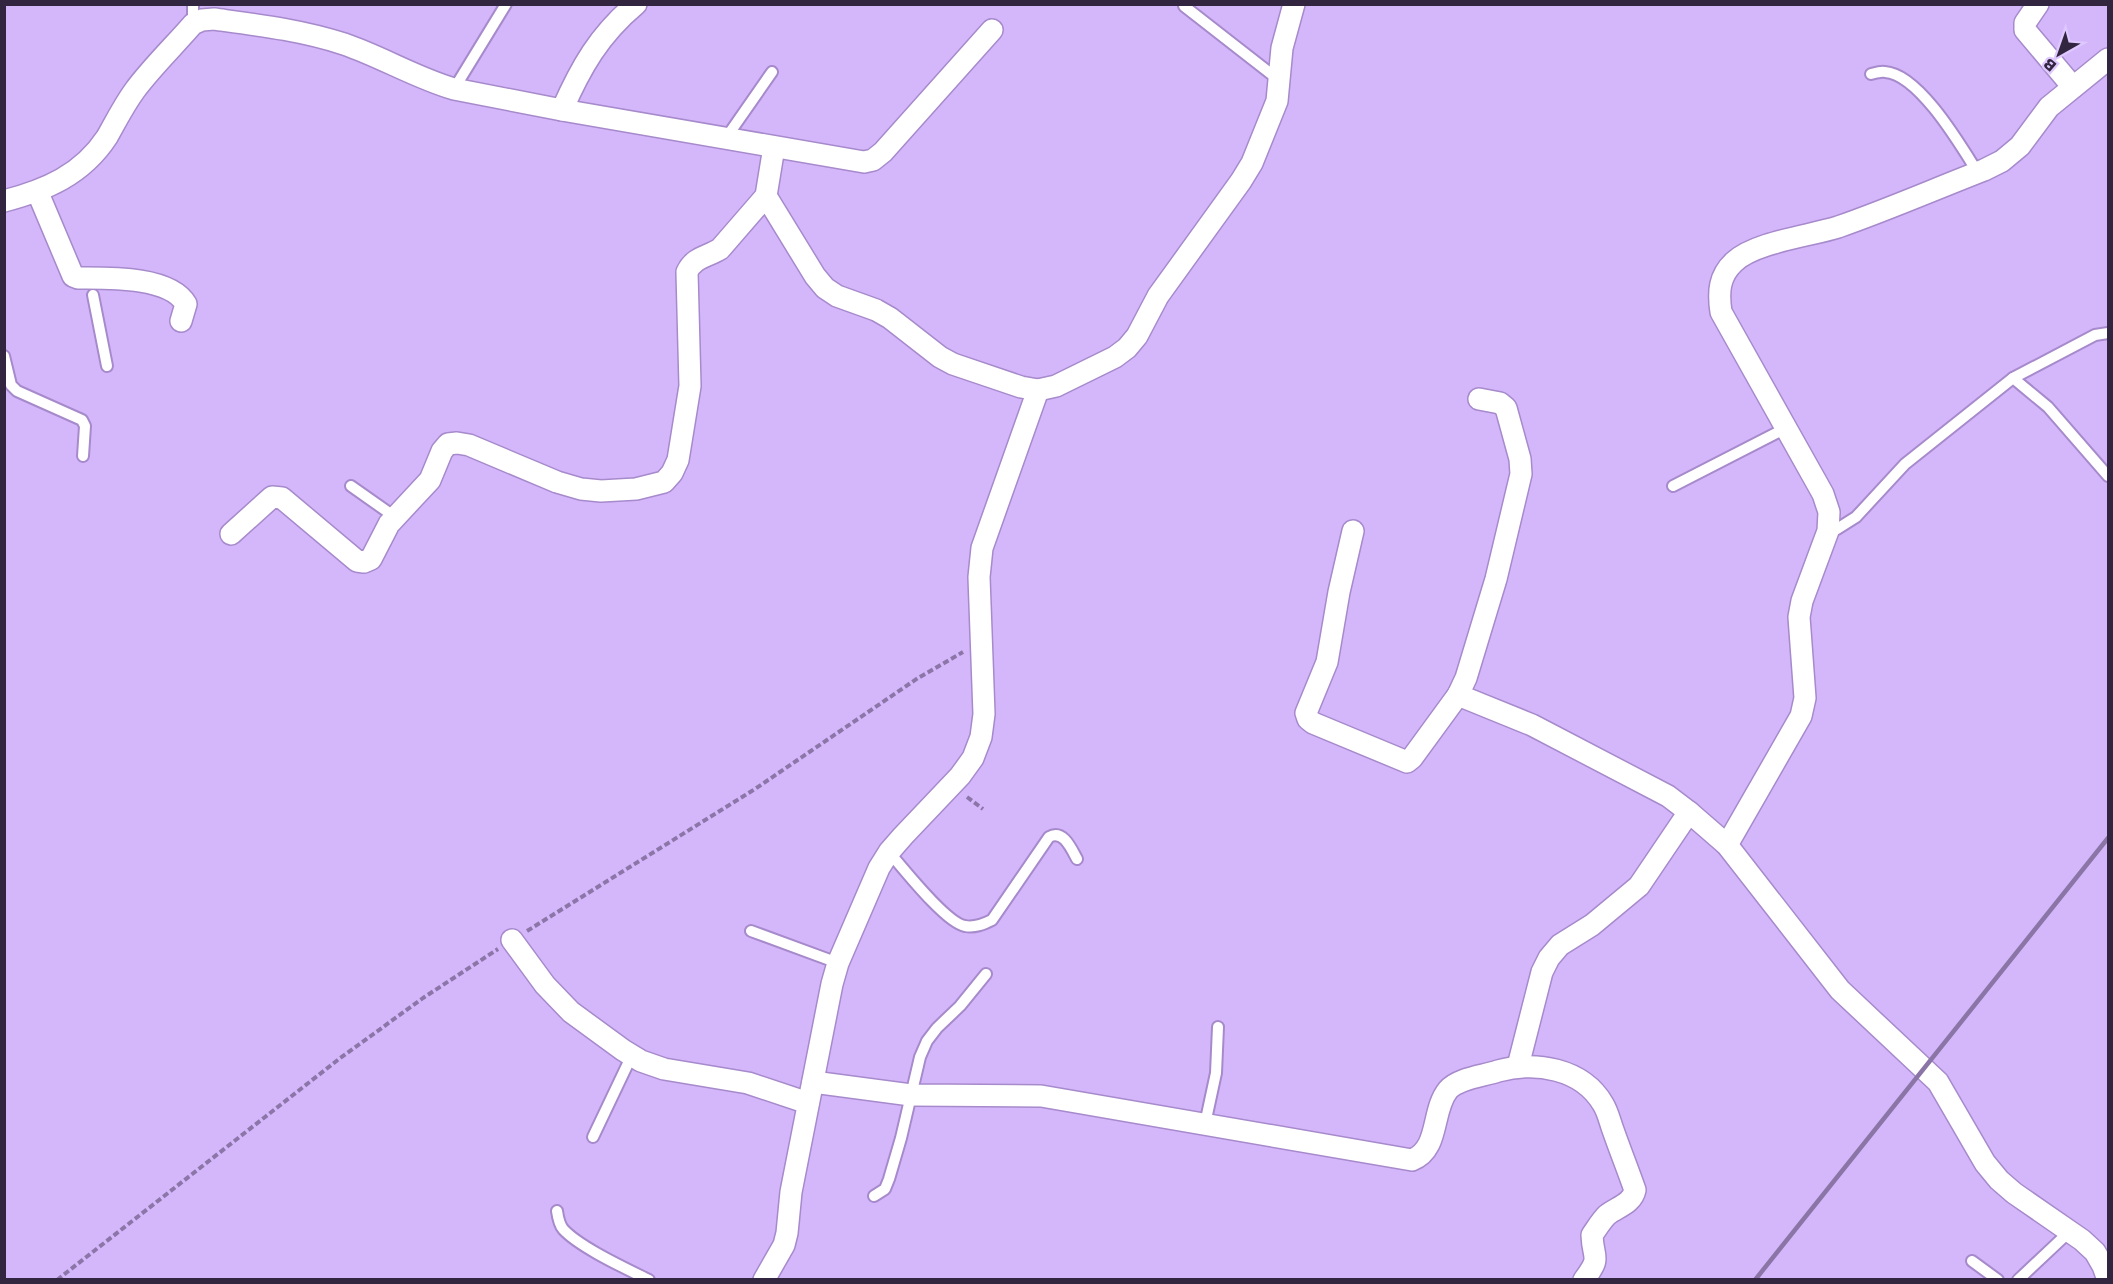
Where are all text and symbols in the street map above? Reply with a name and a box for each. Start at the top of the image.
north arrow [2029,24,2089,84]
text: B [2039,54,2060,76]

